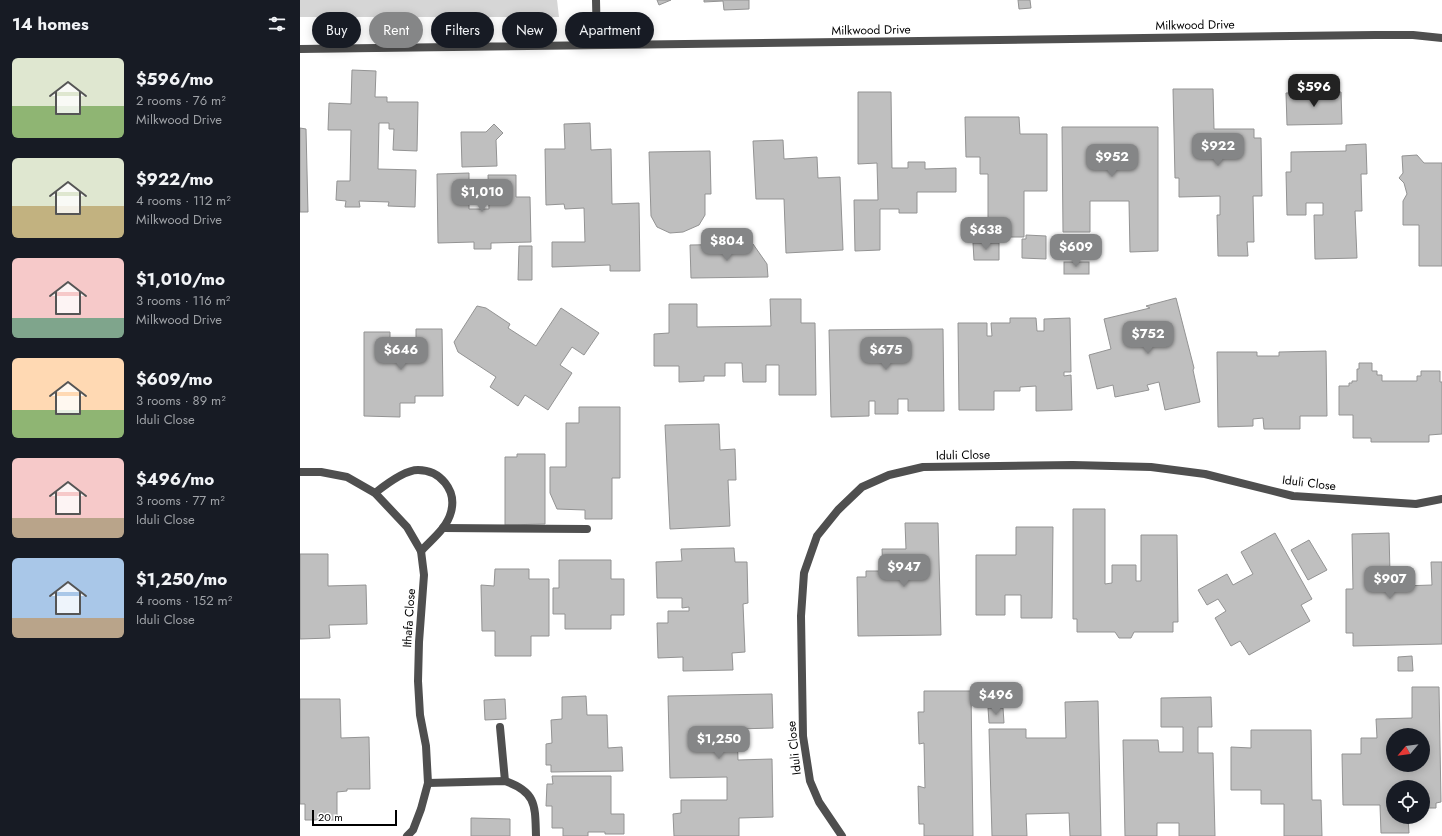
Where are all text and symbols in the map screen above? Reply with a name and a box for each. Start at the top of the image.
text: 14 homes [12,12,89,36]
chip: Buy [312,12,361,48]
chip: Rent [369,12,423,48]
chip: Filters [431,12,494,48]
chip: New [502,12,557,48]
chip: Apartment [565,12,654,48]
icon: filters [266,13,288,35]
street label: Milkwood Drive [1155,15,1235,35]
street label: Milkwood Drive [831,20,911,40]
text: $596/mo [136,67,213,91]
icon: home [44,74,92,122]
pin: $596 [1290,74,1338,108]
text: $596 [1297,77,1331,96]
text: 2 rooms · 76 m² [136,91,226,110]
text: Milkwood Drive [136,110,222,129]
pin: $922 [1194,133,1242,167]
text: $922 [1201,136,1235,155]
pin: $952 [1088,144,1136,178]
text: $952 [1095,147,1129,166]
text: $922/mo [136,167,213,191]
icon: home [44,174,92,222]
pin: $1,010 [449,179,515,213]
text: $1,010 [461,182,503,201]
text: 4 rooms · 112 m² [136,191,231,210]
text: Milkwood Drive [136,210,222,229]
pin: $638 [962,217,1010,251]
text: $638 [969,220,1003,239]
pin: $804 [703,228,751,262]
text: $804 [710,231,744,250]
pin: $609 [1052,234,1100,268]
text: $609 [1059,237,1093,256]
text: $1,010/mo [136,267,225,291]
icon: home [44,274,92,322]
text: 3 rooms · 116 m² [136,291,230,310]
text: Milkwood Drive [136,310,222,329]
pin: $752 [1124,321,1172,355]
text: $752 [1132,324,1164,343]
pin: $646 [377,337,425,371]
pin: $675 [862,337,910,371]
text: $646 [384,340,418,359]
text: $675 [869,340,903,359]
text: $609/mo [136,367,213,391]
icon: home [44,374,92,422]
text: 3 rooms · 89 m² [136,391,226,410]
text: Iduli Close [136,410,195,429]
street label: Iduli Close [936,446,990,464]
text: $496/mo [136,467,214,491]
street label: Iduli Close [1281,471,1337,495]
icon: home [44,474,92,522]
text: 3 rooms · 77 m² [136,491,225,510]
text: Iduli Close [136,510,195,529]
pin: $947 [880,554,928,588]
text: $947 [887,557,921,576]
pin: $907 [1366,566,1414,600]
text: $1,250/mo [136,567,227,591]
text: $907 [1373,569,1407,588]
icon: home [44,574,92,622]
street label: Ithafa Close [398,588,420,648]
text: 4 rooms · 152 m² [136,591,232,610]
text: Iduli Close [136,610,195,629]
pin: $496 [972,682,1020,716]
text: $496 [979,685,1013,704]
street label: Iduli Close [782,720,806,776]
pin: $1,250 [686,726,752,760]
north arrow [1386,728,1430,772]
map controls [1386,728,1430,824]
text: $1,250 [697,729,741,748]
button: locate [1386,780,1430,824]
scale bar [312,808,397,827]
text: 20 m [318,809,343,825]

